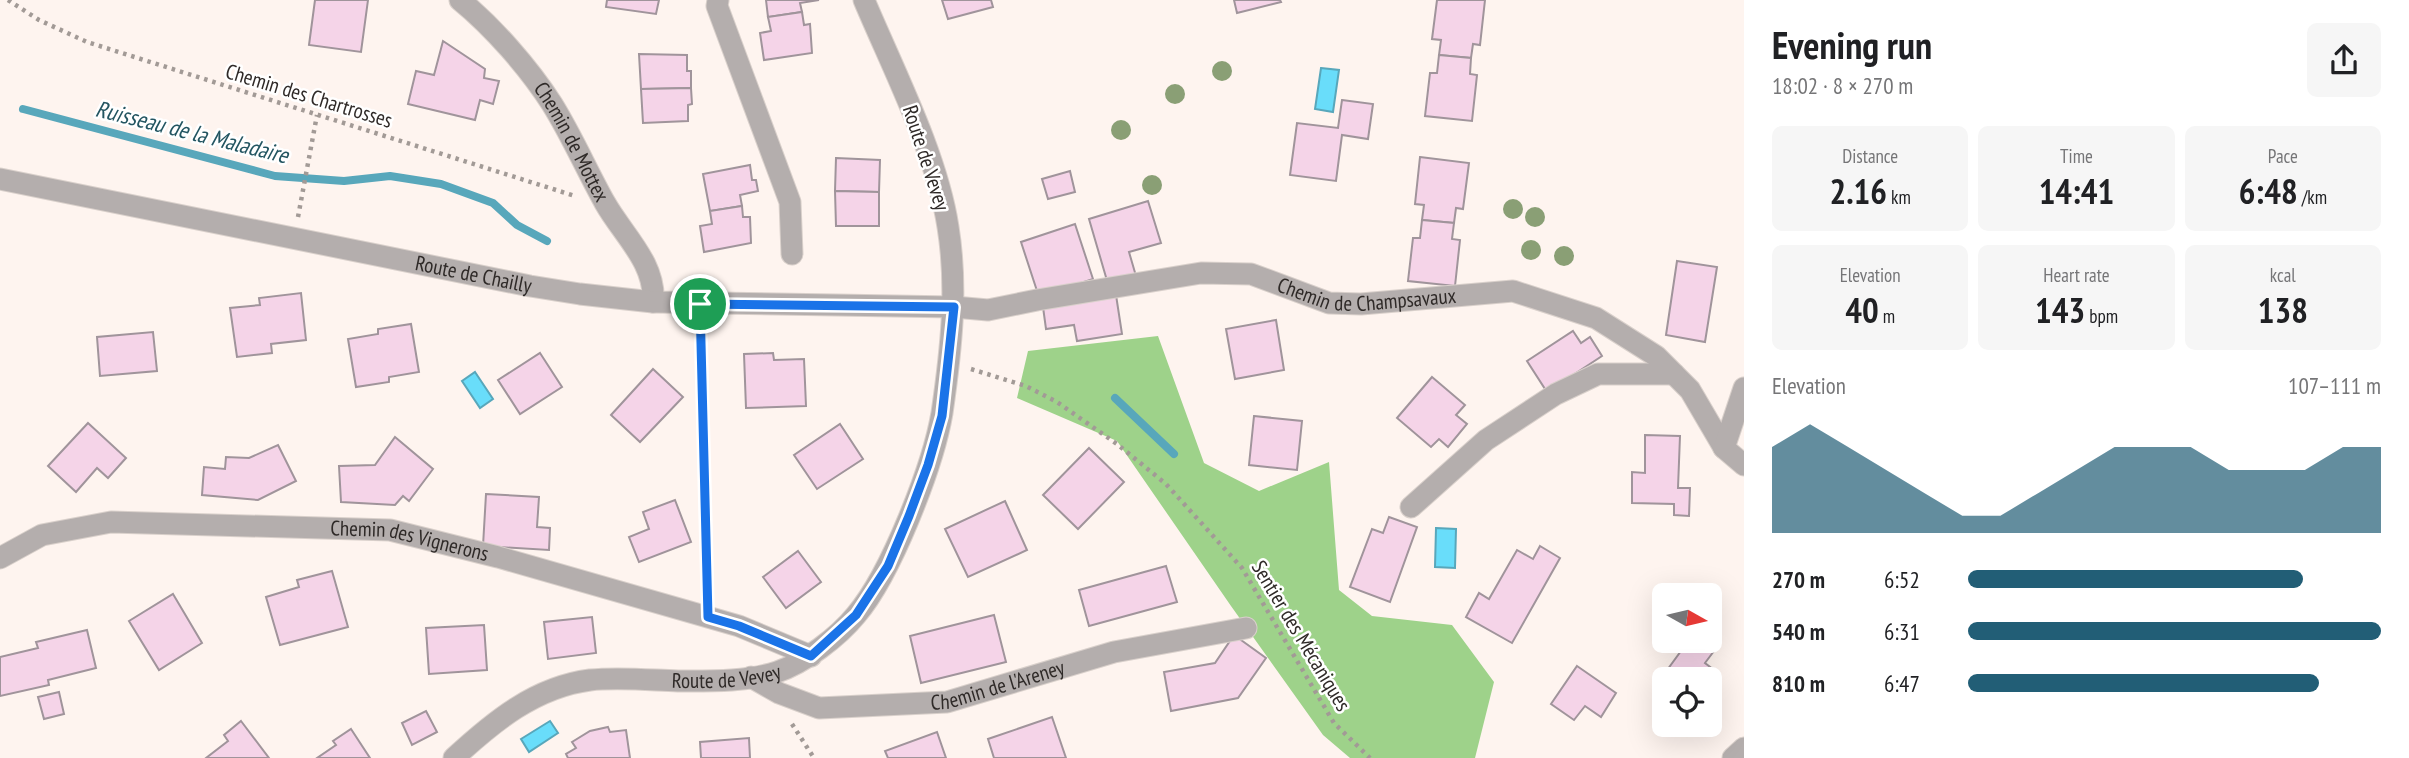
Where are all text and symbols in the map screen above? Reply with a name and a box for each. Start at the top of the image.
text: Evening run [1772,20,1932,69]
button: share [2307,23,2381,97]
street label: Chemin des Chartrosses [223,57,396,134]
text: 18:02 · 8 × 270 m [1772,71,1913,100]
street label: Chemin de Mottex [528,76,616,207]
water label: Ruisseau de la Maladaire [93,94,293,170]
street label: Route de Vevey [897,102,956,214]
text: Distance [1842,144,1898,168]
text: Time [2060,144,2093,168]
text: Pace [2268,144,2298,168]
text: 2.16 [1829,168,1887,214]
text: 14:41 [2039,168,2114,214]
text: 6:48 [2239,168,2298,214]
text: km [1887,185,1911,209]
text: /km [2298,185,2327,209]
street label: Route de Chailly [413,249,534,299]
text: Elevation [1840,263,1901,287]
text: Heart rate [2043,263,2110,287]
text: kcal [2270,263,2296,287]
street label: Chemin de Champsavaux [1274,271,1458,317]
pin [670,274,730,334]
icon: arrive [681,285,719,323]
text: 40 [1845,287,1879,333]
text: 143 [2035,287,2085,333]
text: 138 [2258,287,2308,333]
text: m [1879,304,1895,328]
text: bpm [2085,304,2118,328]
text: Elevation [1772,371,1846,400]
text: 107–111 m [2288,371,2381,400]
street label: Chemin des Vignerons [330,514,492,567]
street label: Sentier des Mécaniques [1246,556,1357,716]
text: 270 m [1772,565,1825,594]
text: 6:52 [1884,565,1920,594]
north arrow [1652,583,1722,653]
map controls [1652,583,1722,737]
text: 540 m [1772,617,1825,646]
text: 6:31 [1884,617,1920,646]
street label: Chemin de l'Areney [930,654,1068,716]
street label: Route de Vevey [671,658,784,694]
button: locate [1652,667,1722,737]
text: 810 m [1772,669,1825,698]
text: 6:47 [1884,669,1920,698]

